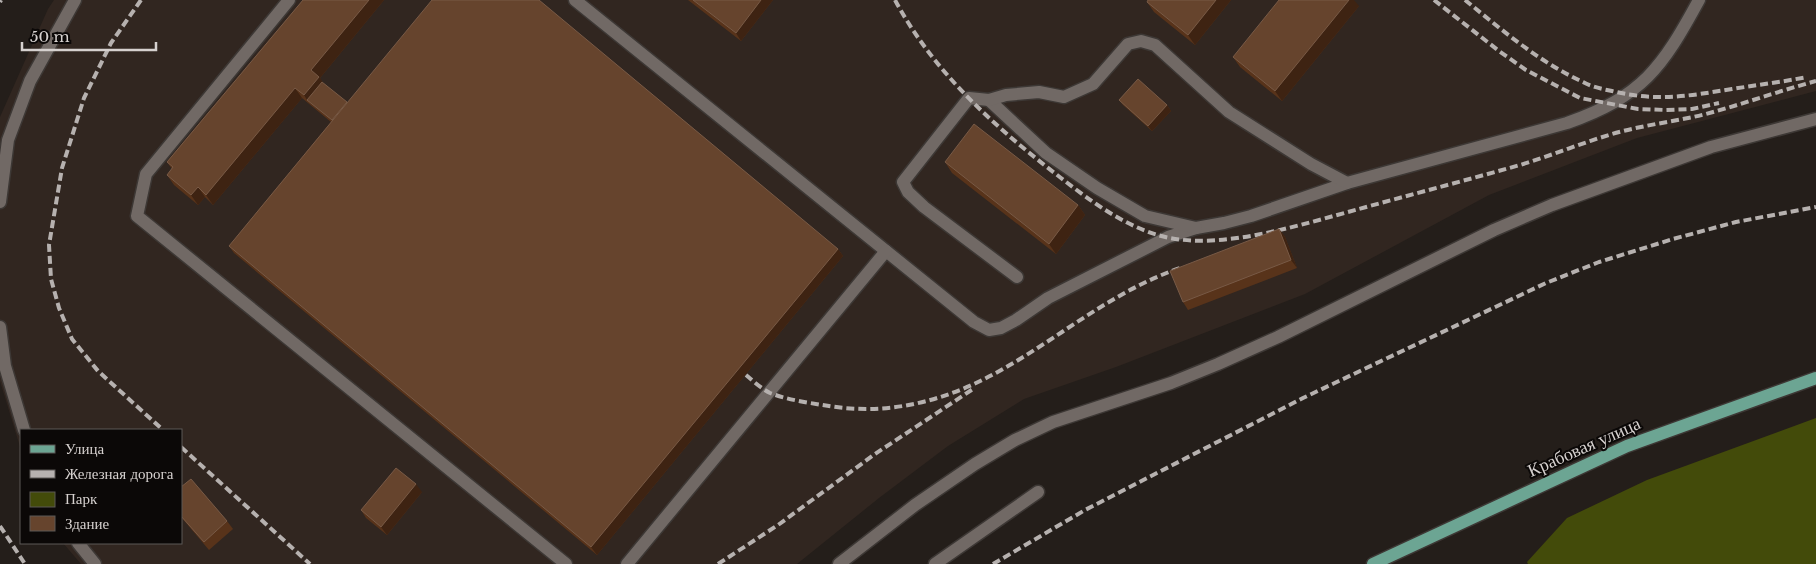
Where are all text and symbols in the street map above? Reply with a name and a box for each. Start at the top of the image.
scale bar [22,20,156,52]
text: 50 m [30,27,70,46]
street label: Крабовая улица [1524,412,1644,482]
legend [20,429,182,544]
text: Улица [65,439,104,458]
text: Железная дорога [65,464,174,483]
text: Парк [65,489,98,508]
text: Здание [65,514,109,533]

